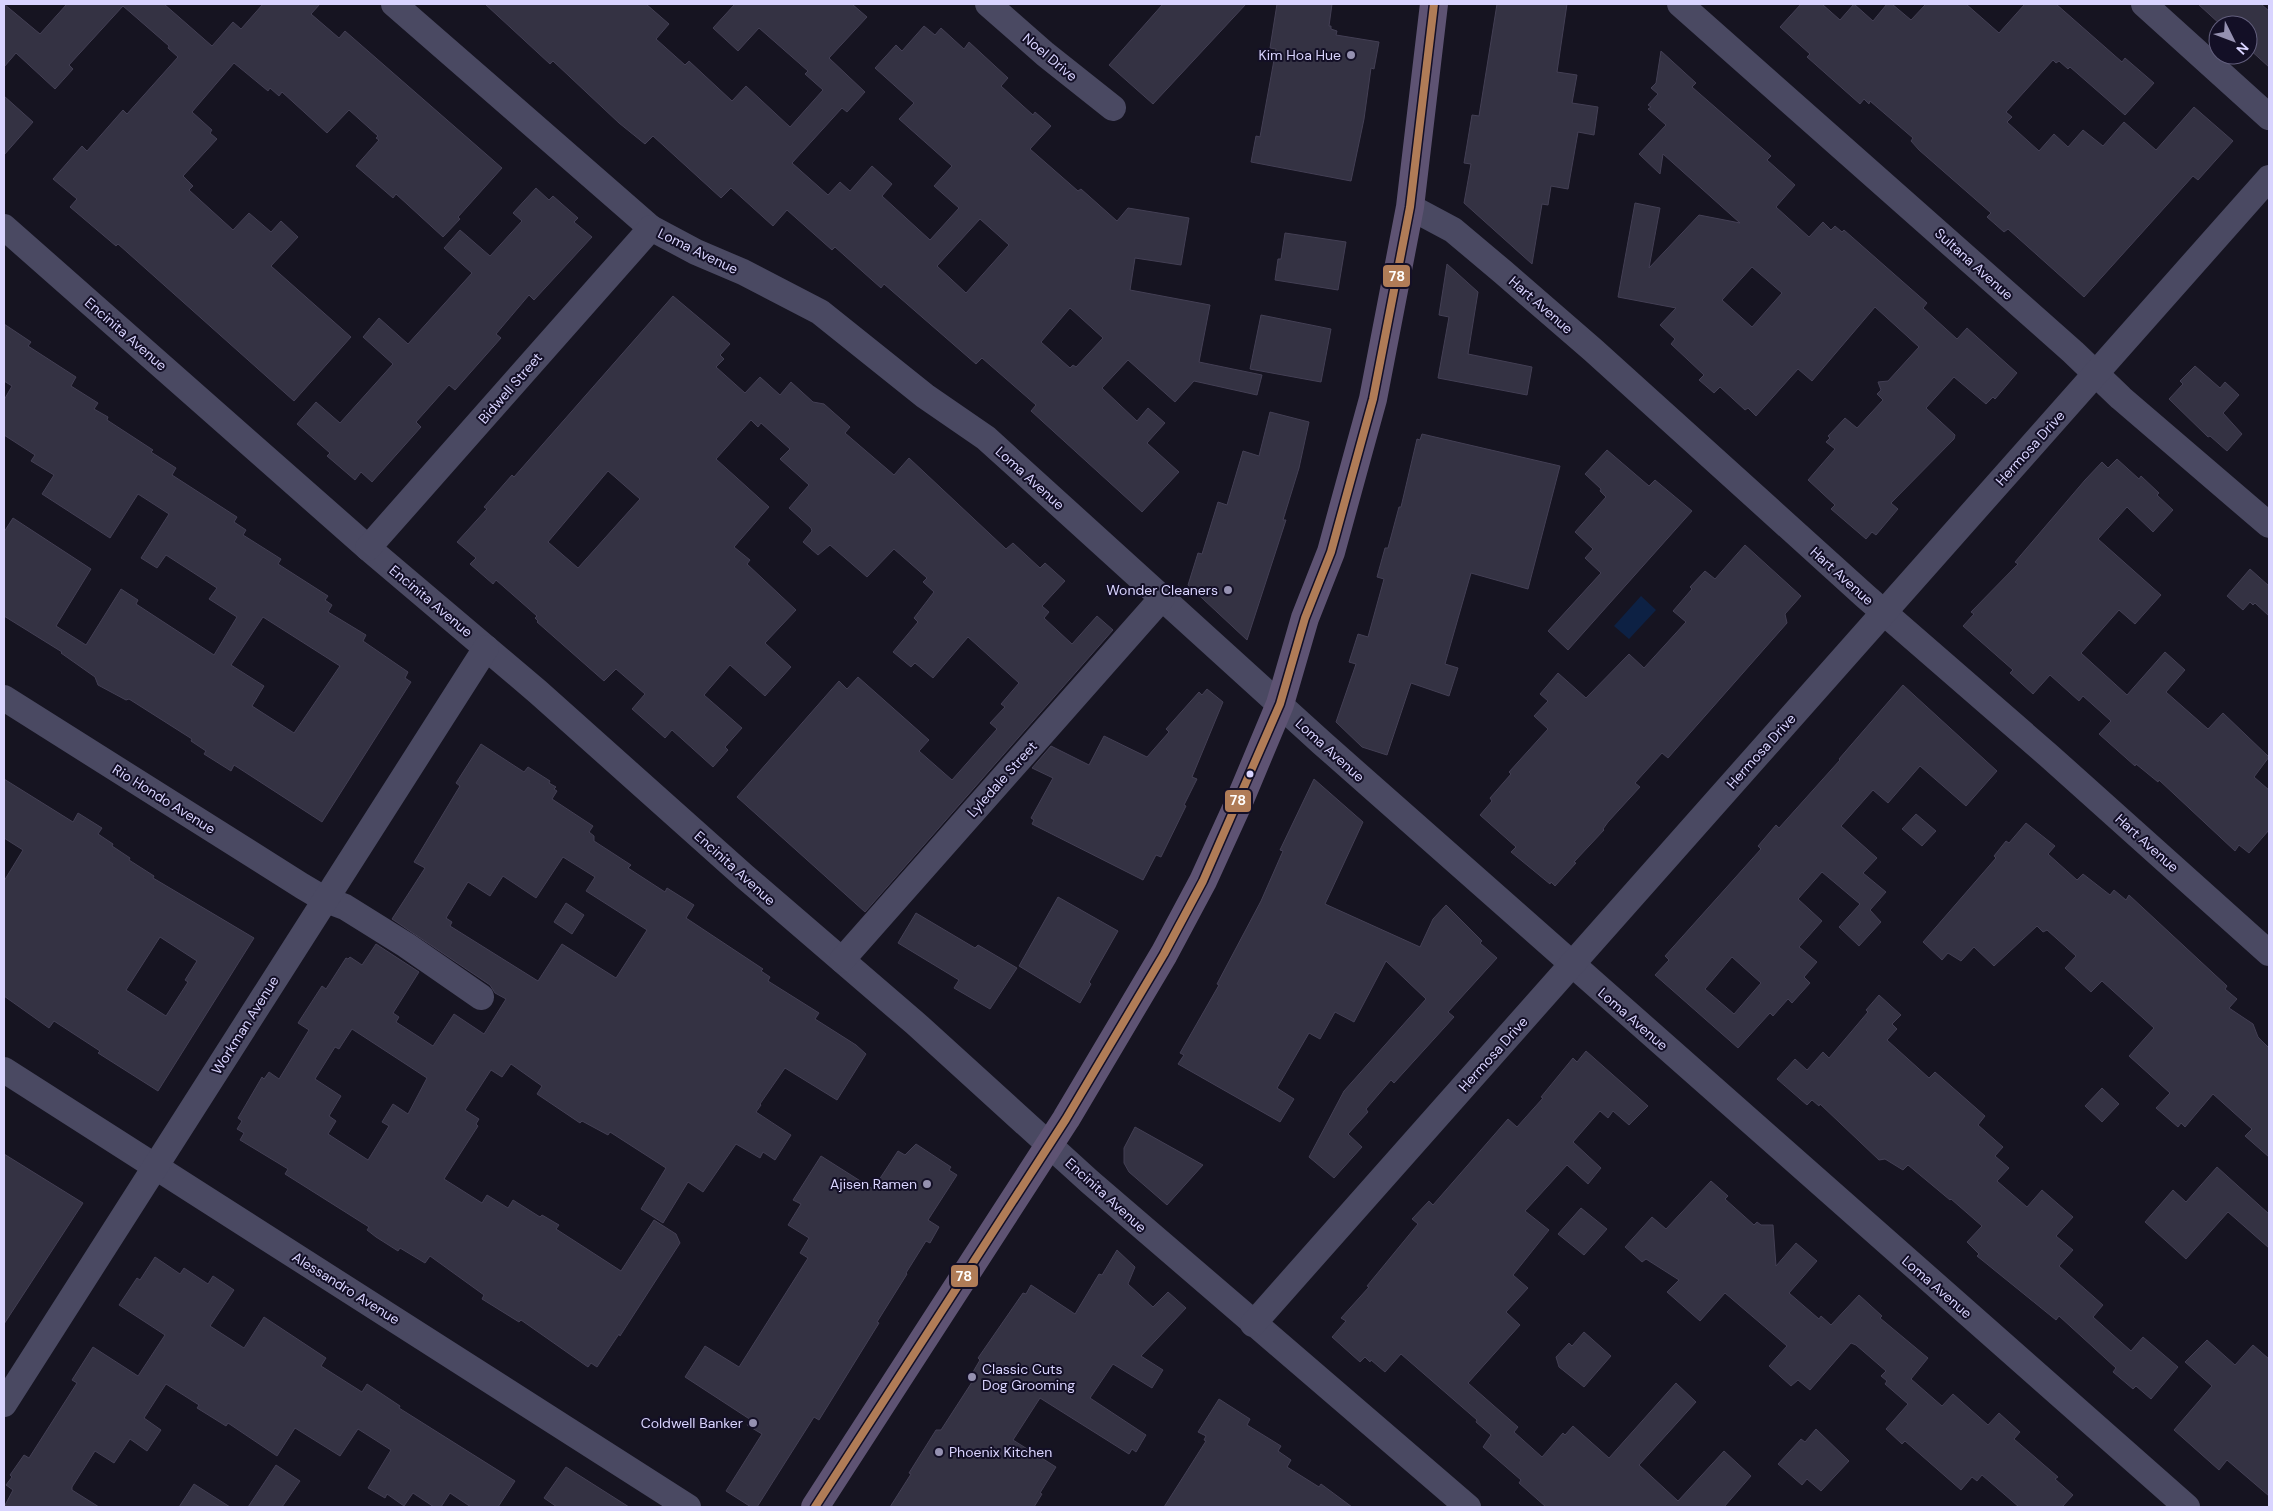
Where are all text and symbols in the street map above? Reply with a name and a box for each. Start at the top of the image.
north arrow [2208,15,2258,65]
street label: Noel Drive [1019,29,1081,85]
text: N [2233,39,2253,59]
place label: Kim Hoa Hue [1259,46,1341,64]
marker: Kim Hoa Hue [1345,49,1357,61]
street label: Loma Avenue [655,224,741,278]
street label: Sultana Avenue [1931,224,2017,304]
line badge: 78 [1382,264,1411,288]
text: 78 [1389,267,1405,285]
street label: Hart Avenue [1505,272,1577,338]
street label: Encinita Avenue [81,293,171,375]
street label: Bidwell Street [474,349,546,427]
street label: Hermosa Drive [1992,407,2068,489]
street label: Loma Avenue [992,442,1068,514]
street label: Hart Avenue [1807,543,1877,609]
street label: Encinita Avenue [386,561,476,641]
place label: Wonder Cleaners [1106,581,1218,599]
marker: Wonder Cleaners [1222,584,1234,596]
street label: Hermosa Drive [1723,710,1799,792]
street label: Loma Avenue [1292,714,1368,786]
street label: Lyledale Street [963,737,1041,821]
street label: Rio Hondo Avenue [109,760,219,838]
unlabelled marker [1245,769,1255,779]
line badge: 78 [1224,789,1252,813]
text: 78 [1230,791,1246,809]
street label: Hart Avenue [2112,810,2182,876]
street label: Encinita Avenue [691,827,779,909]
street label: Workman Avenue [207,972,283,1078]
street label: Loma Avenue [1594,984,1672,1054]
street label: Hermosa Drive [1455,1013,1531,1095]
street label: Encinita Avenue [1062,1154,1150,1236]
place label: Ajisen Ramen [830,1175,917,1193]
marker: Ajisen Ramen [921,1178,933,1190]
street label: Alessandro Avenue [289,1248,403,1328]
street label: Loma Avenue [1898,1252,1976,1322]
line badge: 78 [950,1264,979,1288]
text: 78 [956,1267,972,1285]
place label: Classic Cuts Dog Grooming [982,1360,1075,1394]
marker: Classic Cuts Dog Grooming [966,1371,978,1383]
place label: Coldwell Banker [641,1414,743,1432]
marker: Coldwell Banker [747,1417,759,1429]
place label: Phoenix Kitchen [949,1443,1052,1461]
marker: Phoenix Kitchen [933,1446,945,1458]

